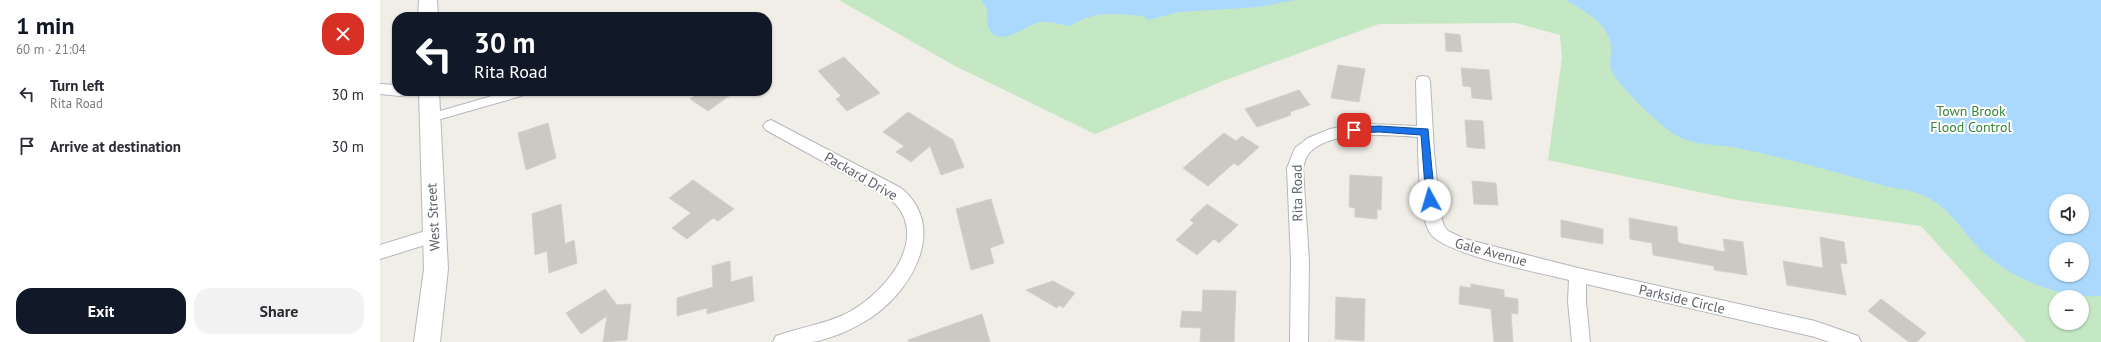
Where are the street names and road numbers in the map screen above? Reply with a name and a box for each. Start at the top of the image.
street label: Packard Drive [821,148,901,204]
street label: Rita Road [1288,164,1306,222]
street label: West Street [422,182,444,252]
street label: Gale Avenue [1453,234,1529,270]
street label: Parkside Circle [1637,280,1727,318]

